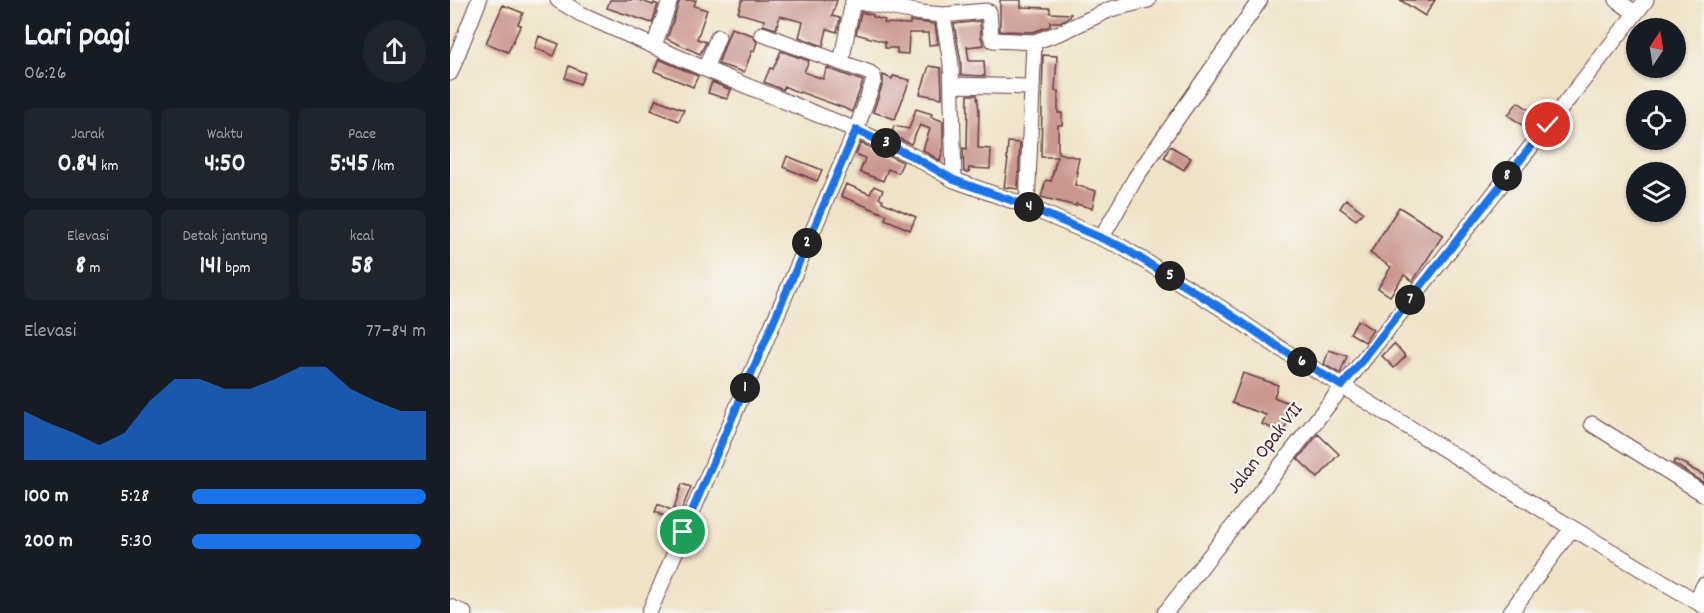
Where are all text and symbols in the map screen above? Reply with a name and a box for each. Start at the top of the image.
text: Lari pagi [24,14,130,61]
north arrow [1626,18,1686,78]
map controls [1626,18,1686,222]
button: share [363,20,426,83]
text: 06:26 [24,60,67,88]
button: locate [1626,90,1686,150]
pin [1522,99,1573,150]
icon: check [1531,108,1564,141]
text: Jarak [71,123,105,146]
text: Waktu [207,123,243,146]
text: Pace [348,123,376,146]
pin: 3 [871,128,901,158]
text: 3 [882,131,890,154]
text: 0.84 [58,146,97,183]
text: 4:50 [204,146,246,183]
text: 5:45 [330,146,369,183]
text: km [97,155,118,178]
text: /km [369,155,394,178]
pin: 8 [1492,161,1522,191]
button: layers [1626,162,1686,222]
text: 8 [1504,164,1510,187]
pin: 4 [1014,192,1044,222]
text: 4 [1026,195,1032,218]
text: Elevasi [67,225,109,248]
text: Detak jantung [182,225,268,248]
text: kcal [350,225,374,248]
pin: 2 [792,228,822,258]
text: 2 [804,231,811,254]
text: 8 [75,248,86,285]
text: 141 [199,248,222,285]
text: 58 [351,248,373,285]
text: m [86,257,101,280]
text: bpm [222,257,251,280]
pin: 5 [1155,261,1185,291]
text: 5 [1166,264,1174,287]
pin: 7 [1395,285,1425,315]
text: 7 [1407,288,1413,311]
text: Elevasi [24,318,76,346]
text: 77–84 m [366,318,426,346]
pin: 6 [1287,347,1317,377]
text: 6 [1298,350,1306,373]
pin: 1 [730,373,760,403]
text: 1 [743,376,747,399]
street label: Jalan Opak VII [1221,397,1311,501]
text: 100 m [24,483,69,511]
text: 5:28 [120,483,149,511]
pin [657,506,708,557]
icon: arrive [666,515,699,548]
text: 200 m [24,528,73,556]
text: 5:30 [120,528,152,556]

